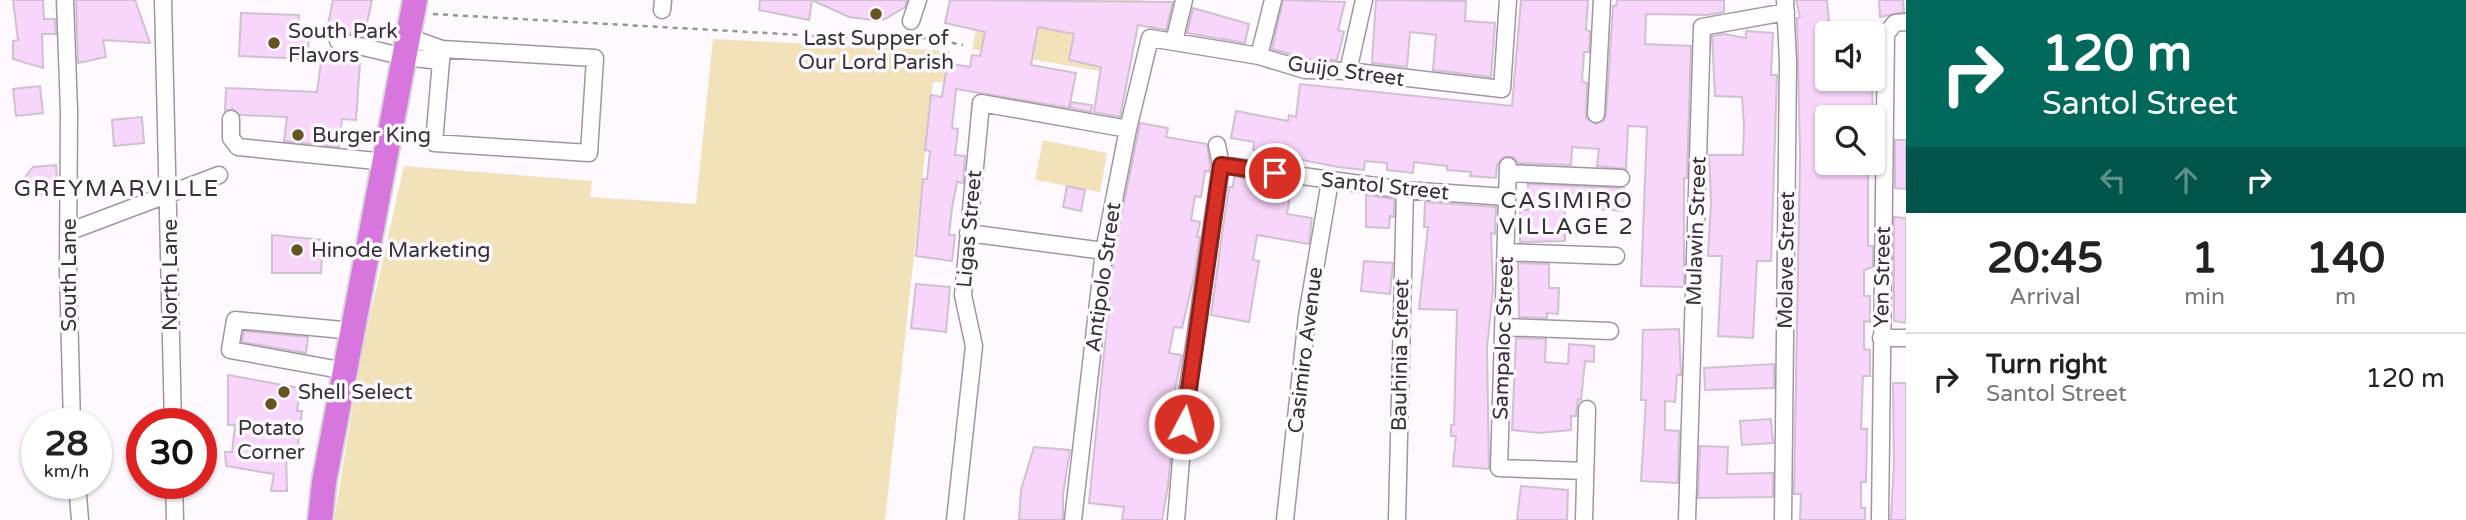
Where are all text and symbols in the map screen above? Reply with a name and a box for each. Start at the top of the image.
marker: Last Supper of Our Lord Parish [868,6,884,22]
place label: South Park Flavors [288,19,398,68]
map controls [1815,21,1885,175]
button: sound [1815,21,1885,91]
text: 120 m [2042,25,2192,84]
place label: Last Supper of Our Lord Parish [798,26,954,75]
icon: right [1927,28,2018,119]
marker: South Park Flavors [266,35,282,51]
street label: Guijo Street [1286,51,1406,92]
text: Santol Street [2042,85,2238,123]
button: search [1815,105,1885,175]
place label: Burger King [312,123,431,148]
marker: Burger King [290,127,306,143]
pin [1245,143,1305,203]
icon: arrive [1256,154,1294,192]
street label: Mulawin Street [1681,156,1712,306]
icon: left [2094,161,2132,199]
icon: ahead [2167,161,2205,199]
icon: right [2240,161,2278,199]
street label: Santol Street [1320,167,1450,206]
street label: Ligas Street [952,169,987,289]
district label: GREYMARVILLE [14,175,220,203]
district label: CASIMIRO VILLAGE 2 [1499,187,1635,241]
street label: Molave Street [1773,191,1800,329]
street label: Antipolo Street [1081,201,1126,353]
street label: South Lane [57,218,82,332]
street label: North Lane [158,219,183,331]
street label: Yen Street [1869,226,1896,328]
text: 20:45 [1987,233,2103,284]
text: 1 [2191,233,2218,284]
text: 140 [2306,233,2385,284]
place label: Hinode Marketing [311,238,491,263]
marker: Hinode Marketing [289,242,305,258]
street label: Sampaloc Street [1488,256,1519,420]
street label: Casimiro Avenue [1283,265,1328,435]
street label: Bauhinia Street [1387,279,1414,431]
text: Arrival [2010,283,2081,311]
text: min [2184,283,2225,311]
text: m [2335,283,2356,311]
text: Turn right [1986,349,2107,380]
icon: right [1927,360,1965,398]
text: 120 m [2365,363,2445,394]
place label: Shell Select [298,380,413,405]
text: Santol Street [1986,380,2127,408]
marker: Shell Select [276,384,292,400]
position arrow [1147,387,1221,461]
marker: Potato Corner [263,396,279,412]
speed limit sign: 30 [126,408,217,499]
place label: Potato Corner [237,416,305,465]
text: 28 [45,423,88,465]
text: km/h [44,460,89,482]

